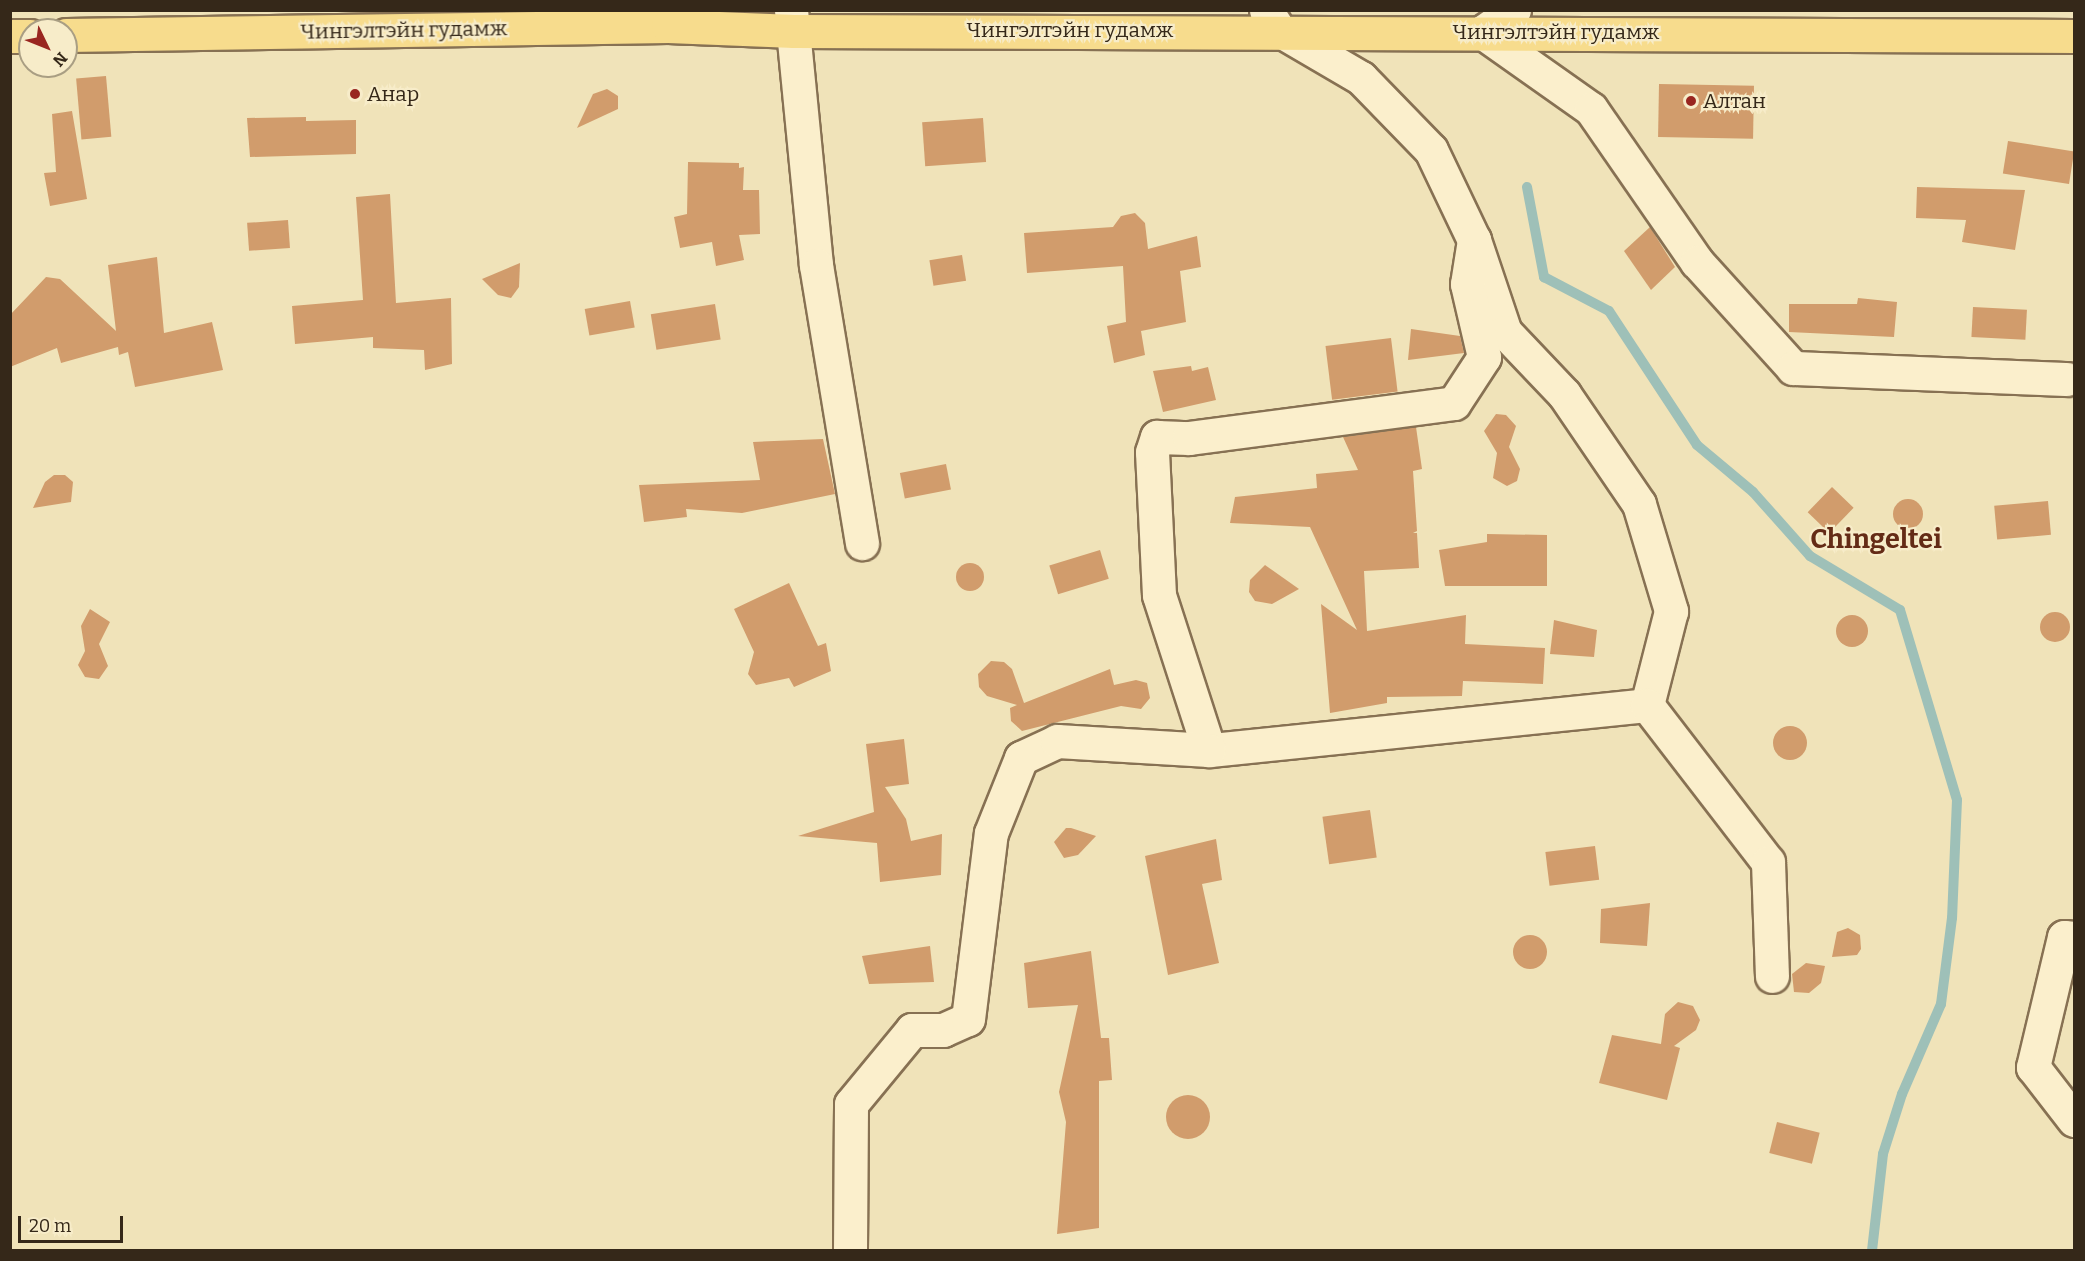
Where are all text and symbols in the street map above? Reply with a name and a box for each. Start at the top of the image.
street label: Чингэлтэйн гудамж [300,16,508,44]
street label: Чингэлтэйн гудамж [966,17,1174,43]
north arrow [18,18,78,78]
street label: Чингэлтэйн гудамж [1452,19,1660,45]
text: N [49,48,71,70]
place label: Анар [367,81,419,107]
marker: Анар [348,87,362,101]
place label: Алтан [1703,88,1766,114]
marker: Алтан [1684,94,1698,108]
district label: Chingeltei [1810,524,1942,556]
scale bar [21,1204,126,1242]
text: 20 m [29,1215,71,1237]

